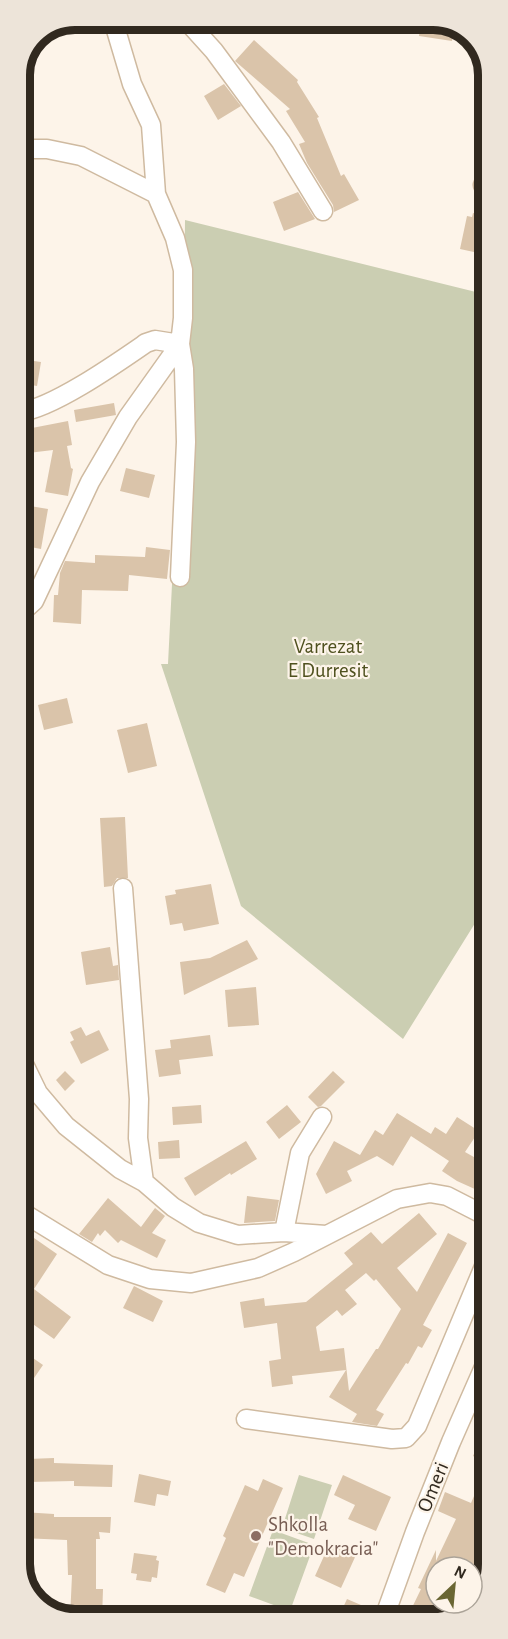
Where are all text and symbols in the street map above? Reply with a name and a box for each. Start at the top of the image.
park label: Varrezat E Durresit [288,636,369,681]
street label: Omeri [414,1459,452,1515]
place label: Shkolla "Demokracia" [268,1514,378,1559]
marker: Shkolla "Demokracia" [249,1529,263,1543]
north arrow [424,1555,484,1615]
text: N [452,1563,469,1582]

